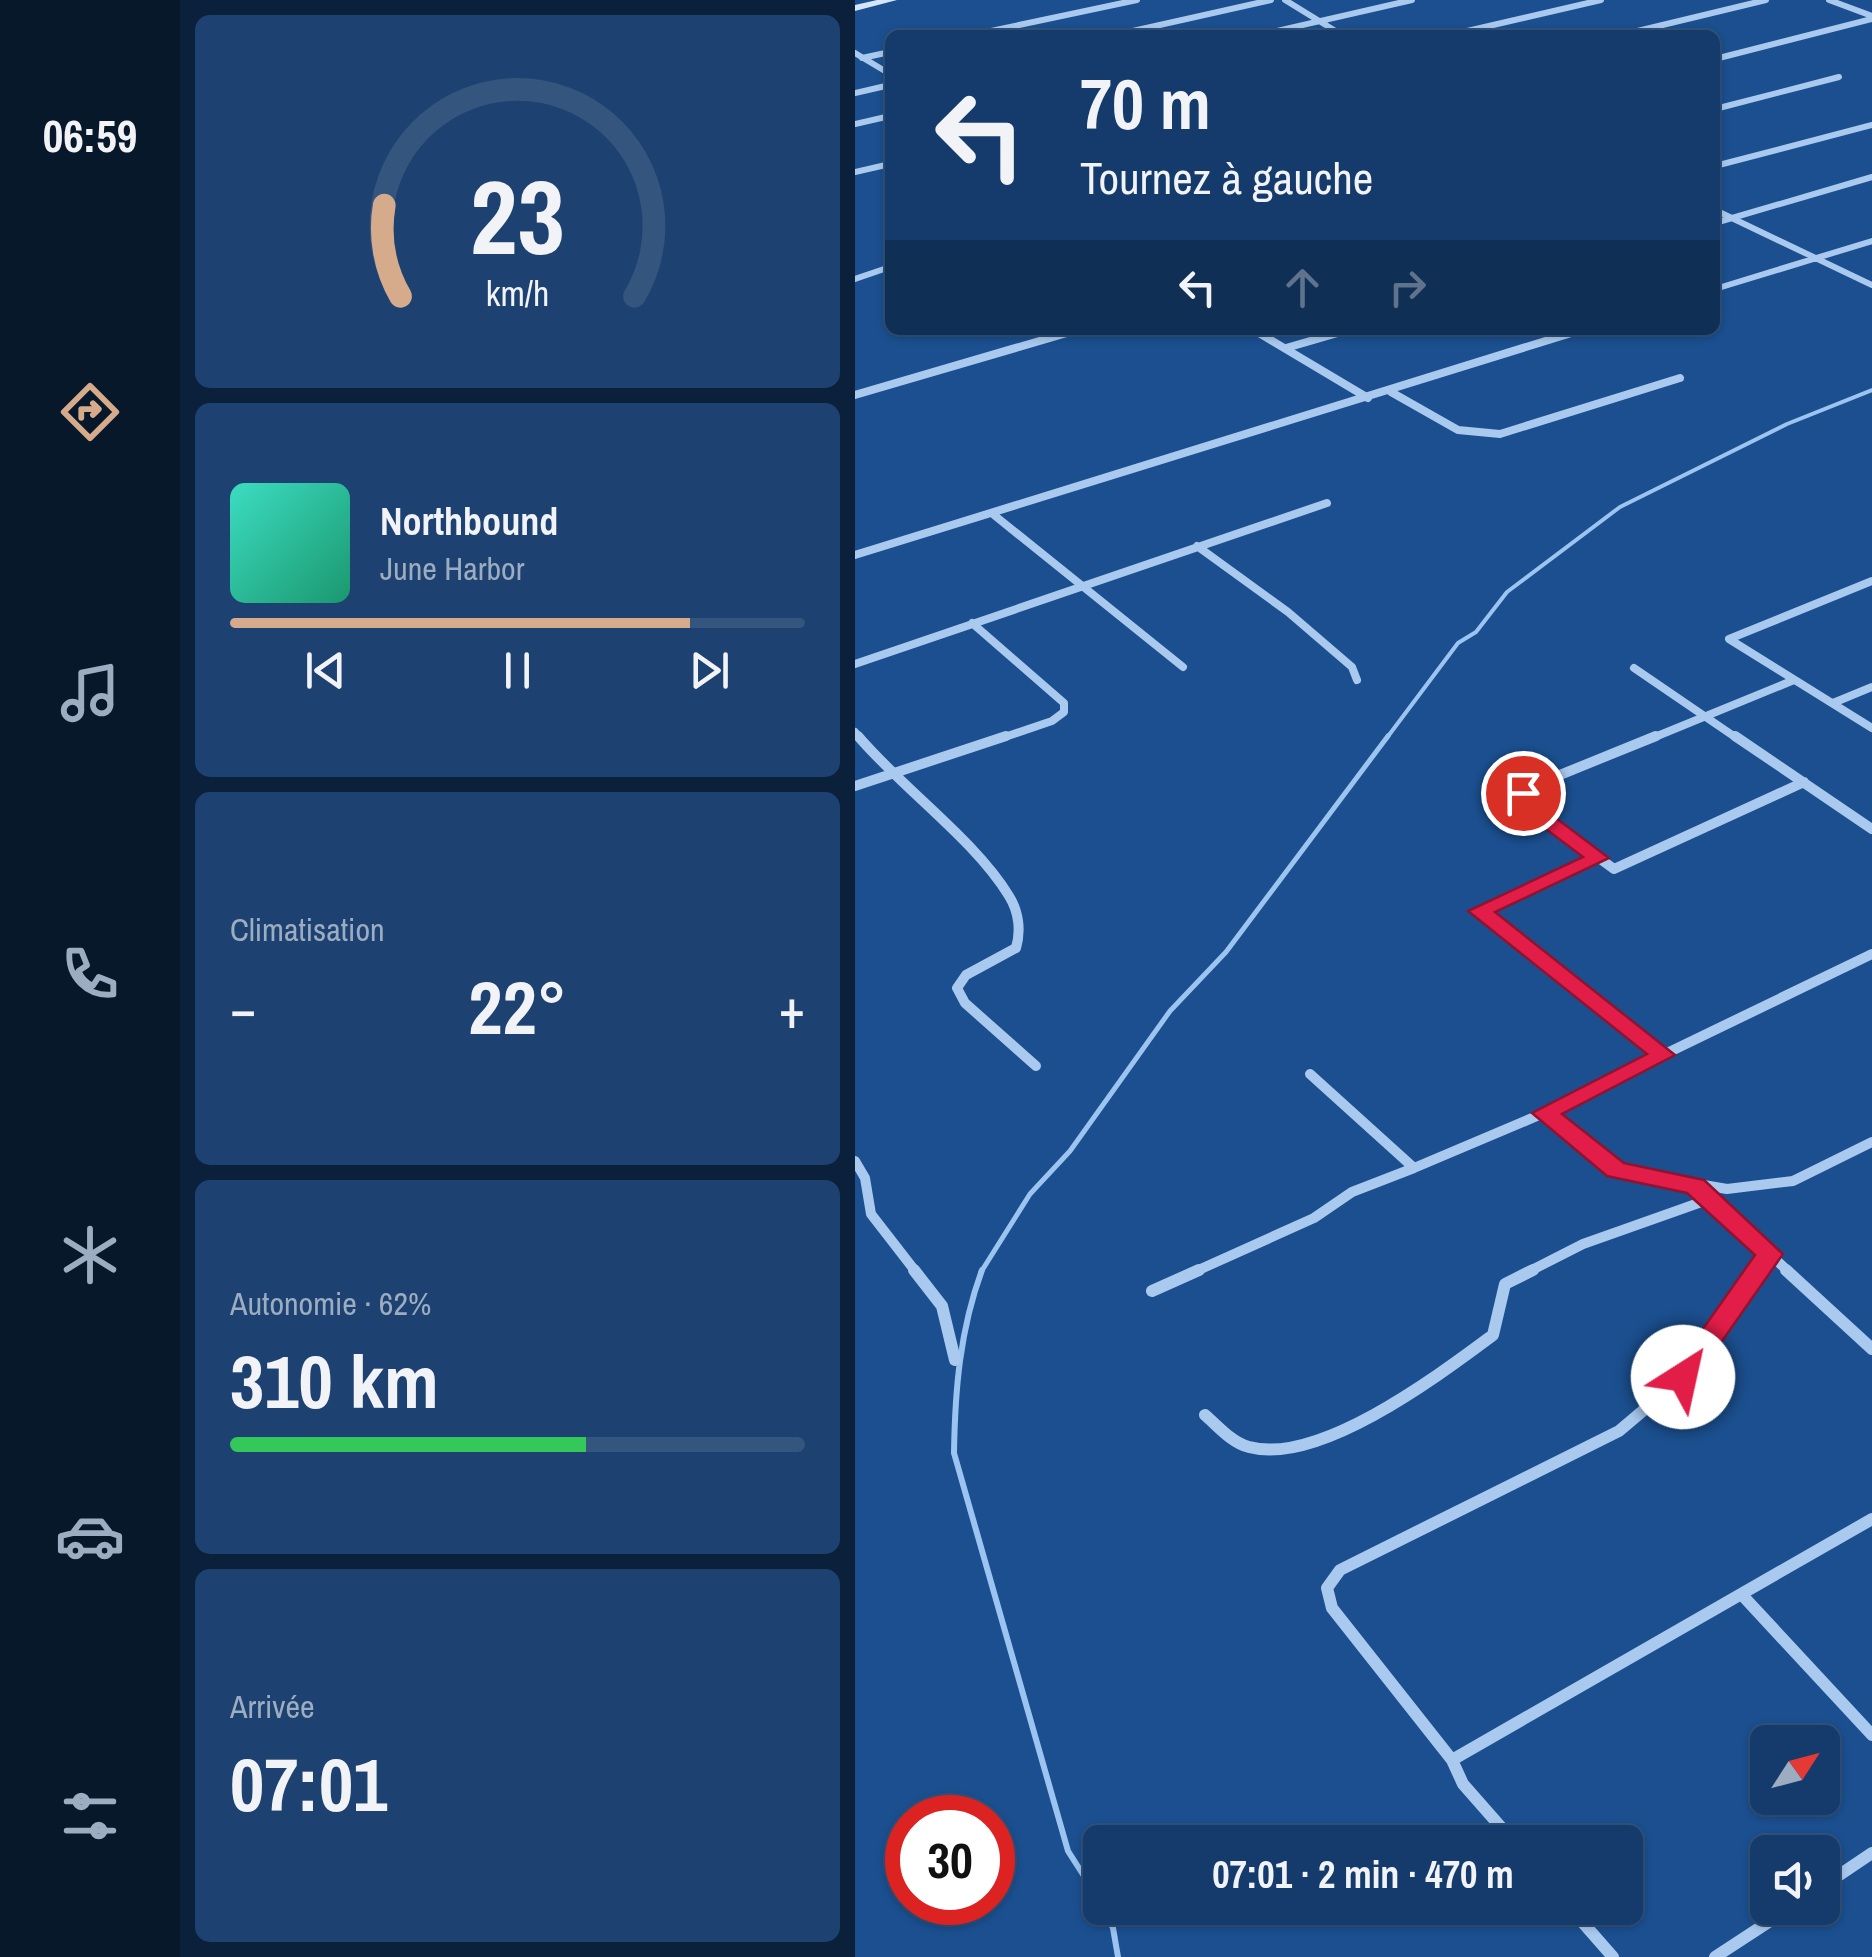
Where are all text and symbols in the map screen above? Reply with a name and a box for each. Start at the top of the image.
text: 70 m [1080,57,1211,151]
icon: left [915,70,1045,200]
text: 06:59 [43,105,137,166]
text: 23 [470,146,565,286]
text: Tournez à gauche [1080,147,1373,208]
icon: left [1170,260,1225,315]
icon: ahead [1275,260,1330,315]
icon: right [1380,260,1435,315]
text: km/h [486,269,549,317]
icon: directions [55,377,125,447]
text: Northbound [380,496,558,547]
text: June Harbor [380,547,524,590]
icon: previous [298,643,353,698]
icon: pause [490,643,545,698]
icon: next [682,643,737,698]
icon: music [55,658,125,728]
pin [1481,751,1566,836]
icon: arrive [1496,766,1551,821]
text: Climatisation [230,908,385,951]
icon: phone [55,939,125,1009]
text: 22° [468,956,567,1057]
text: − [230,971,256,1045]
text: + [779,971,805,1045]
icon: climate [55,1220,125,1290]
text: Autonomie · 62% [230,1282,431,1325]
position arrow [1631,1325,1735,1429]
text: 310 km [230,1330,439,1431]
icon: car [55,1501,125,1571]
text: Arrivée [230,1685,315,1728]
north arrow [1750,1725,1840,1815]
map controls [1750,1725,1840,1925]
text: 07:01 [230,1733,387,1834]
icon: filters [55,1781,125,1851]
speed limit sign: 30 [885,1795,1015,1925]
button: sound [1750,1835,1840,1925]
text: 07:01 · 2 min · 470 m [1212,1849,1514,1900]

